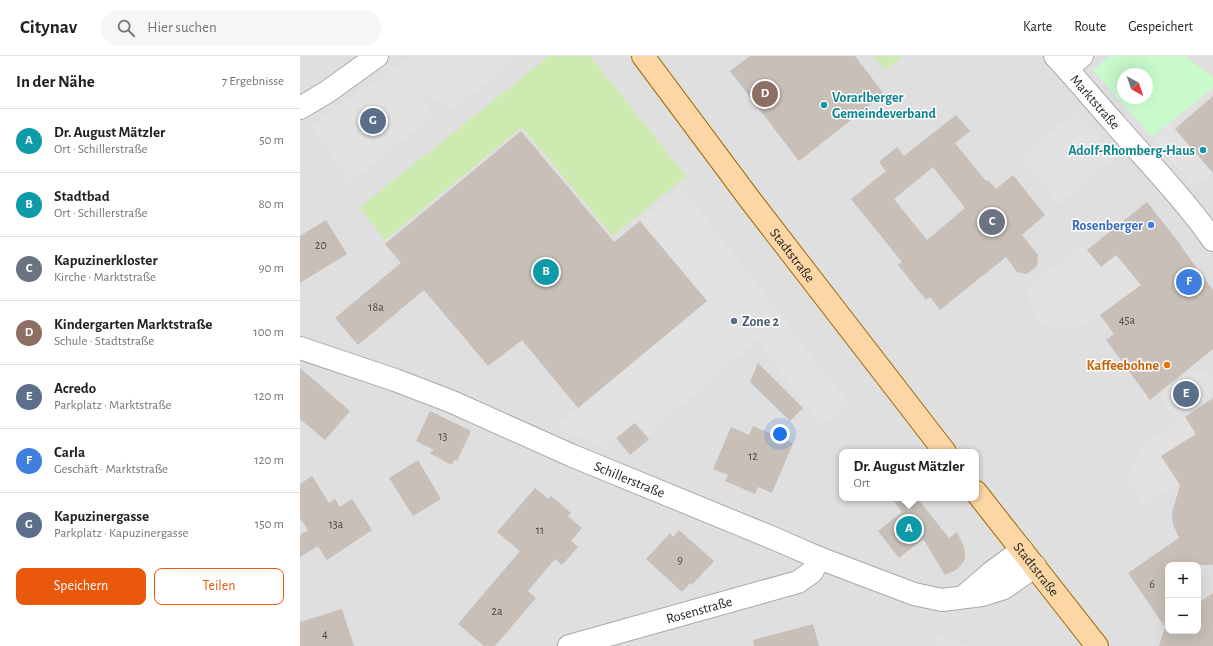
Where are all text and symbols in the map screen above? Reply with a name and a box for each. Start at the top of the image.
search box [101,10,381,46]
icon: search [115,17,137,39]
text: Citynav [20,18,77,37]
text: Hier suchen [147,20,217,35]
text: Karte [1023,20,1052,34]
text: Route [1074,20,1106,34]
text: Gespeichert [1128,20,1193,34]
north arrow [1117,68,1153,104]
street label: Marktstraße [1067,72,1122,132]
text: In der Nähe [16,73,95,90]
text: 7 Ergebnisse [222,75,284,88]
pin: D [752,79,778,109]
place label: Vorarlberger Gemeindeverband [832,91,936,121]
marker: Vorarlberger Gemeindeverband [819,100,829,110]
pin: G [360,106,386,136]
text: Dr. August Mätzler [54,125,165,140]
text: A [25,134,33,147]
text: 50 m [259,134,284,147]
text: Ort · Schillerstraße [54,143,148,156]
place label: Adolf-Rhomberg-Haus [1068,144,1195,158]
marker: Adolf-Rhomberg-Haus [1198,145,1208,155]
text: Stadtbad [54,189,110,204]
text: B [25,198,33,211]
text: 80 m [258,198,284,211]
text: Ort · Schillerstraße [54,207,148,220]
pin: C [979,207,1005,237]
place label: Rosenberger [1072,219,1143,233]
marker: Rosenberger [1146,220,1156,230]
street label: Stadtstraße [767,226,817,285]
house number: 20 [315,239,327,251]
text: Kapuzinerkloster [54,253,158,268]
pin: B [533,257,559,287]
text: C [26,262,32,275]
text: 90 m [258,262,284,275]
pin: F [1176,267,1202,297]
text: Kirche · Marktstraße [54,271,156,284]
house number: 18a [368,301,384,313]
house number: 45a [1119,314,1136,326]
place label: Zone 2 [742,315,779,329]
marker: Zone 2 [729,316,739,326]
text: Kindergarten Marktstraße [54,317,212,332]
text: D [25,326,33,339]
text: 100 m [253,326,284,339]
text: Schule · Stadtstraße [54,335,154,348]
place label: Kaffeebohne [1087,359,1159,373]
marker: Kaffeebohne [1162,360,1172,370]
pin: E [1173,379,1199,409]
text: Acredo [54,381,96,396]
text: E [26,390,32,403]
text: 120 m [254,390,284,403]
text: Parkplatz · Marktstraße [54,399,172,412]
your location [770,424,790,444]
house number: 13 [438,430,448,442]
text: Carla [54,445,85,460]
popup [839,449,979,501]
house number: 12 [748,450,758,462]
text: F [26,454,32,467]
text: 120 m [254,454,284,467]
street label: Schillerstraße [592,459,667,501]
text: Dr. August Mätzler [853,459,965,474]
text: Geschäft · Marktstraße [54,463,168,476]
text: Ort [853,477,870,490]
text: Kapuzinergasse [54,509,149,524]
pin: A [896,514,922,544]
text: G [25,518,33,531]
text: 150 m [255,518,284,531]
house number: 13a [329,518,344,530]
house number: 11 [536,524,544,536]
text: Parkplatz · Kapuzinergasse [54,527,188,540]
street label: Stadtstraße [1010,540,1061,599]
house number: 9 [677,554,683,566]
map controls [1165,562,1201,634]
button: + [1165,562,1201,598]
button: Speichern [16,568,146,605]
button: Teilen [154,568,284,605]
house number: 6 [1149,578,1155,590]
street label: Rosenstraße [665,595,734,626]
button: − [1165,598,1201,634]
house number: 2a [491,605,503,617]
house number: 4 [322,628,328,640]

